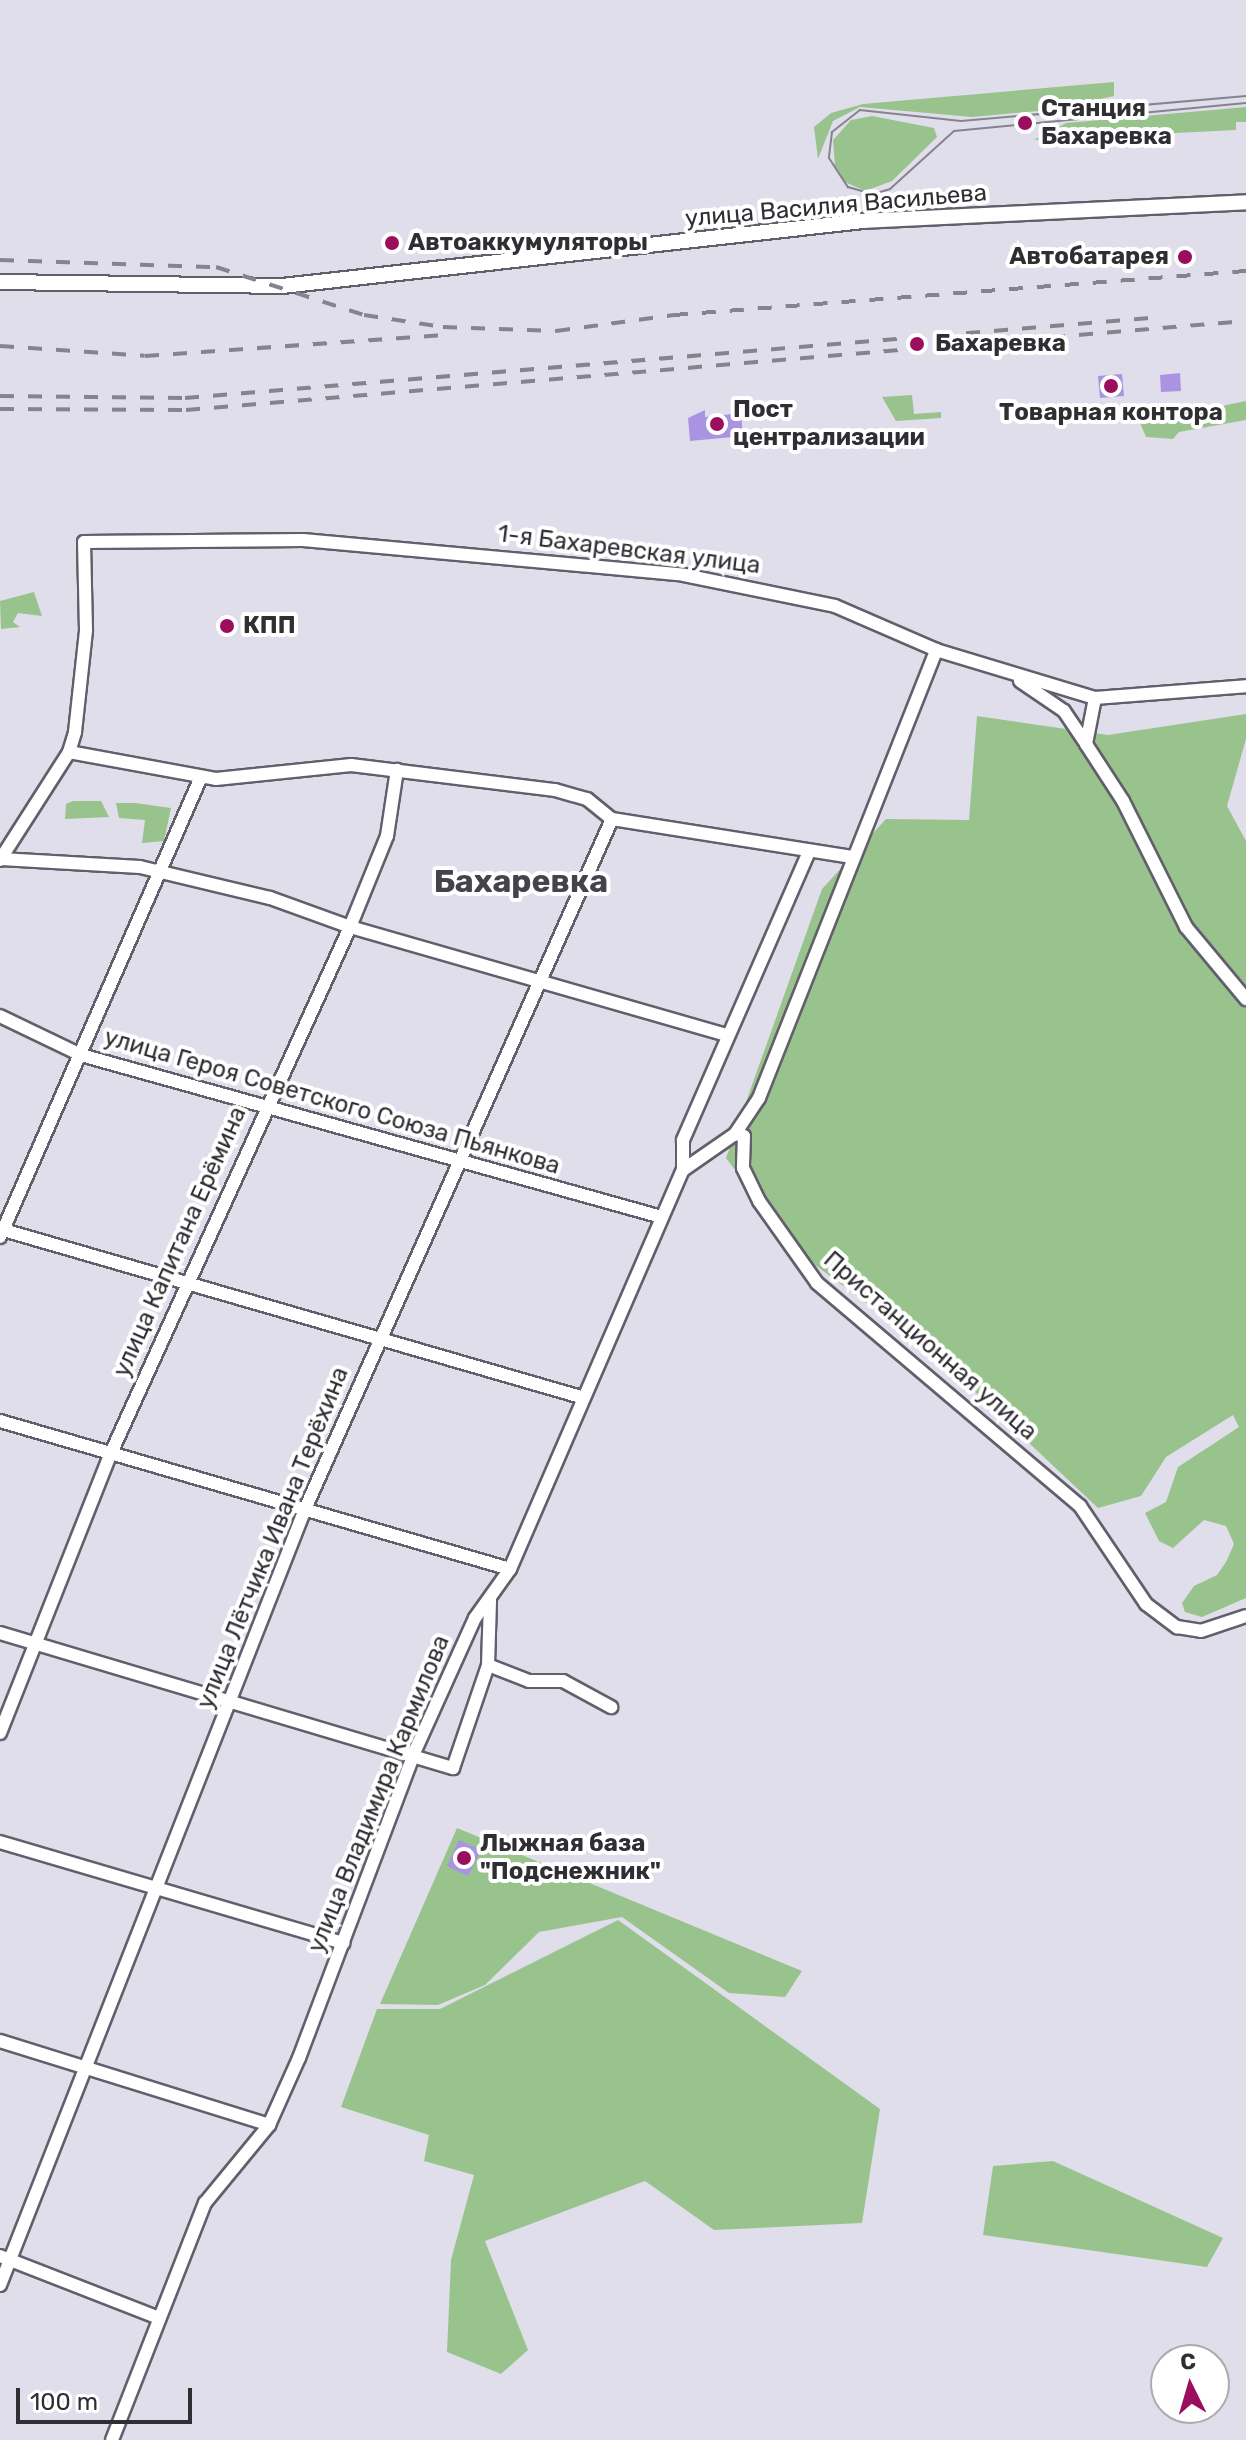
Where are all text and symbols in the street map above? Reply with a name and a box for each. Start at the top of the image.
place label: Станция Бахаревка [1041,95,1172,151]
marker: Станция Бахаревка [1016,114,1034,132]
street label: улица Василия Васильева [684,178,988,234]
place label: Автоаккумуляторы [408,229,648,257]
marker: Автоаккумуляторы [383,234,401,252]
place label: Автобатарея [1009,243,1169,271]
marker: Автобатарея [1176,248,1194,266]
place label: Бахаревка [935,330,1066,358]
marker: Бахаревка [906,333,928,355]
marker: Товарная контора [1102,377,1120,395]
place label: Пост централизации [733,396,925,452]
place label: Товарная контора [999,399,1223,427]
marker: Пост централизации [708,415,726,433]
street label: 1-я Бахаревская улица [496,520,762,580]
place label: КПП [243,612,296,640]
marker: КПП [218,617,236,635]
district label: Бахаревка [434,862,608,900]
street label: улица Героя Советского Союза Пьянкова [101,1023,563,1181]
street label: улица Капитана Ерёмина [107,1102,253,1382]
street label: Пристанционная улица [817,1246,1043,1446]
street label: улица Лётчика Ивана Терёхина [191,1363,355,1713]
street label: улица Владимира Кармилова [302,1631,456,1957]
place label: Лыжная база "Подснежник" [480,1830,661,1886]
marker: Лыжная база "Подснежник" [455,1849,473,1867]
north arrow [1150,2344,1230,2424]
text: С [1179,2347,1197,2376]
scale bar [20,2372,196,2422]
text: 100 m [30,2388,98,2416]

